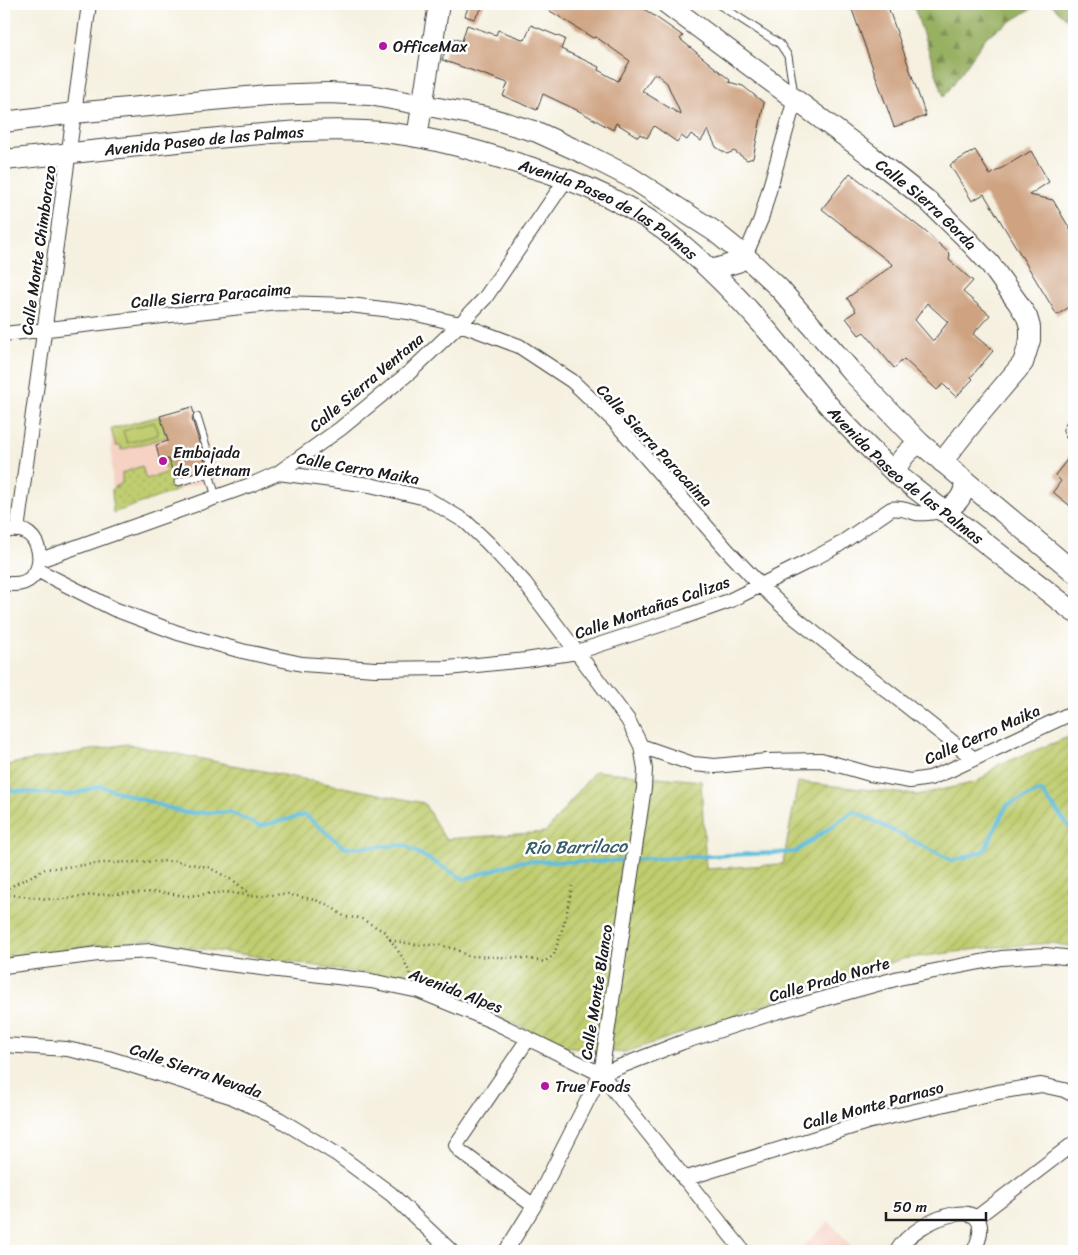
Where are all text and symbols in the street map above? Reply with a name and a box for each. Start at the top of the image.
place label: OfficeMax [393,32,468,61]
marker: OfficeMax [377,40,389,52]
street label: Avenida Paseo de las Palmas [102,117,305,165]
street label: Avenida Paseo de las Palmas [514,150,705,268]
street label: Calle Sierra Gorda [869,151,984,257]
street label: Calle Monte Chimborazo [12,163,65,337]
street label: Calle Sierra Paracaima [130,274,292,317]
street label: Calle Sierra Ventana [302,325,431,440]
street label: Calle Sierra Paracaima [589,377,720,514]
street label: Avenida Paseo de las Palmas [819,398,991,553]
place label: Embajada de Vietnam [173,438,251,485]
street label: Calle Cerro Maika [294,443,422,494]
marker: Embajada de Vietnam [157,455,169,467]
street label: Calle Montañas Calizas [570,567,735,648]
street label: Calle Cerro Maika [919,696,1045,773]
water label: Río Barrilaco [525,830,629,864]
street label: Calle Monte Blanco [571,922,622,1062]
street label: Calle Prado Norte [765,948,893,1011]
street label: Avenida Alpes [404,959,507,1022]
street label: Calle Sierra Nevada [126,1034,267,1107]
place label: True Foods [555,1072,631,1101]
street label: Calle Monte Parnaso [799,1073,947,1138]
marker: True Foods [539,1080,551,1092]
scale bar [886,1190,986,1222]
text: 50 m [893,1194,928,1220]

